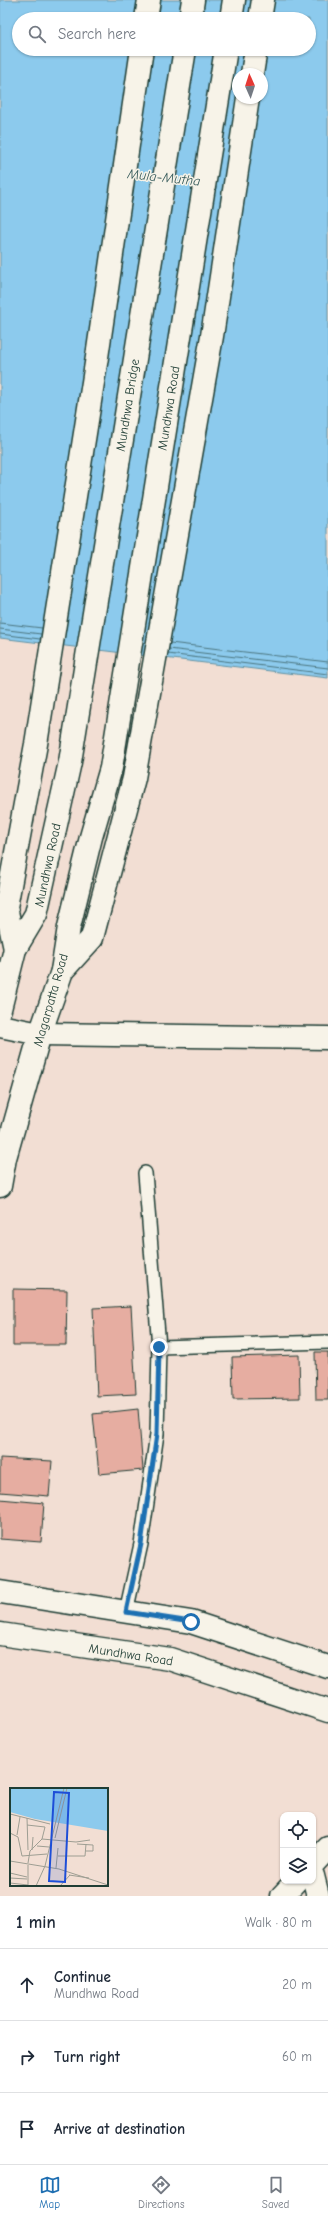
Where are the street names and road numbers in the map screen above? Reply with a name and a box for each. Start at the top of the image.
street label: Mundhwa Bridge [113,357,142,452]
street label: Mundhwa Road [154,365,183,451]
street label: Mundhwa Road [31,822,64,908]
street label: Magarpatta Road [30,952,71,1048]
street label: Mundhwa Road [88,1640,174,1669]

